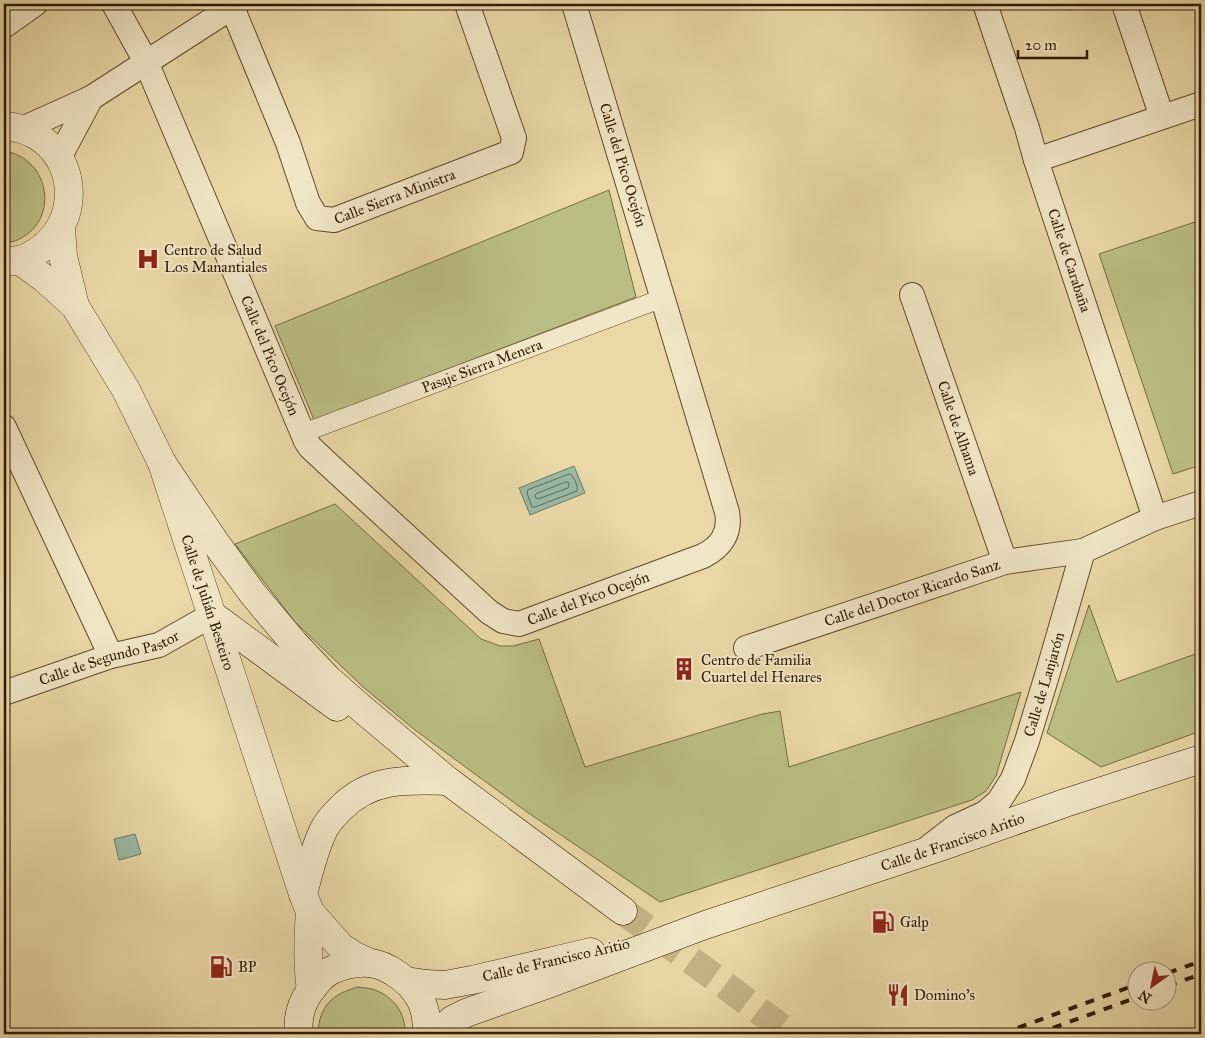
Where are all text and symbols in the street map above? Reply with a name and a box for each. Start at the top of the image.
scale bar [1018,28,1086,60]
text: 20 m [1025,36,1057,54]
street label: Calle del Pico Ocejón [596,101,650,229]
street label: Calle Sierra Ministra [332,165,459,228]
street label: Calle de Carabaña [1044,206,1095,315]
place label: Centro de Salud Los Manantiales [164,241,267,276]
hospital icon: Centro de Salud Los Manantiales [135,246,161,272]
street label: Calle del Pico Ocejón [237,293,303,418]
street label: Pasaje Sierra Menera [419,335,545,397]
street label: Calle de Alhama [934,378,983,478]
street label: Calle de Julián Besteiro [177,533,238,673]
street label: Calle del Doctor Ricardo Sanz [822,555,1002,630]
street label: Calle del Pico Ocejón [525,568,652,629]
street label: Calle de Segundo Pastor [37,626,183,689]
street label: Calle de Lanjarón [1020,630,1068,739]
place label: Centro de Familia Cuartel del Henares [701,651,822,686]
building icon: Centro de Familia Cuartel del Henares [671,656,697,682]
street label: Calle de Francisco Aritio [878,809,1027,875]
fuel station icon: Galp [870,909,896,935]
place label: Galp [900,913,929,931]
street label: Calle de Francisco Aritio [481,934,632,986]
fuel station icon: BP [208,954,234,980]
place label: BP [238,958,257,976]
north arrow [1128,960,1178,1010]
restaurant icon: Domino's [885,982,911,1008]
place label: Domino's [914,986,975,1004]
text: N [1135,986,1155,1007]

